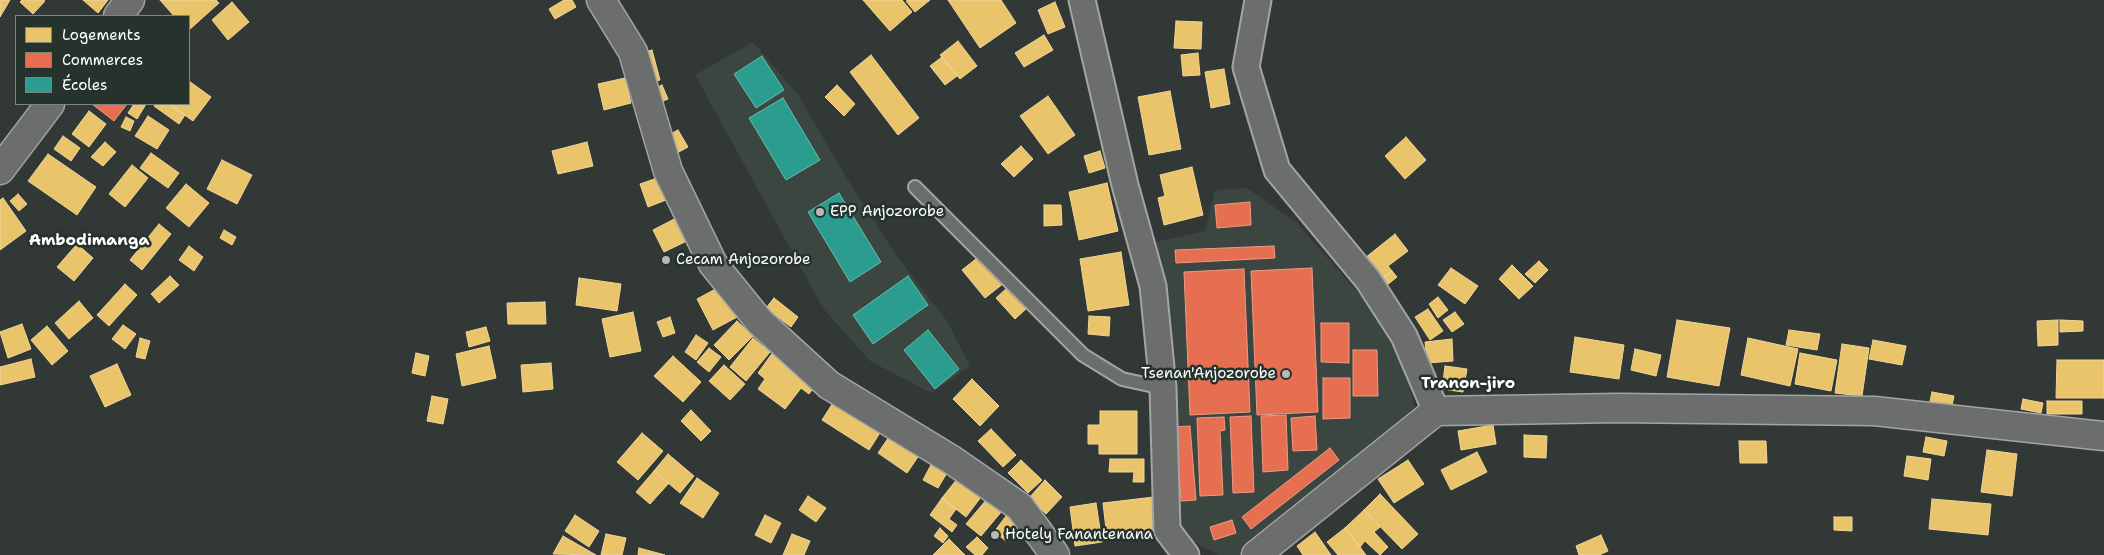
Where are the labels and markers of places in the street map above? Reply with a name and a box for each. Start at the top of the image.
place label: EPP Anjozorobe [830,203,944,221]
marker: EPP Anjozorobe [814,206,826,218]
place label: Cecam Anjozorobe [676,251,811,269]
marker: Cecam Anjozorobe [660,254,672,266]
place label: Tsenan'Anjozorobe [1141,365,1276,383]
marker: Tsenan'Anjozorobe [1280,368,1292,380]
place label: Hotely Fanantenana [1005,526,1153,544]
marker: Hotely Fanantenana [989,529,1001,541]

